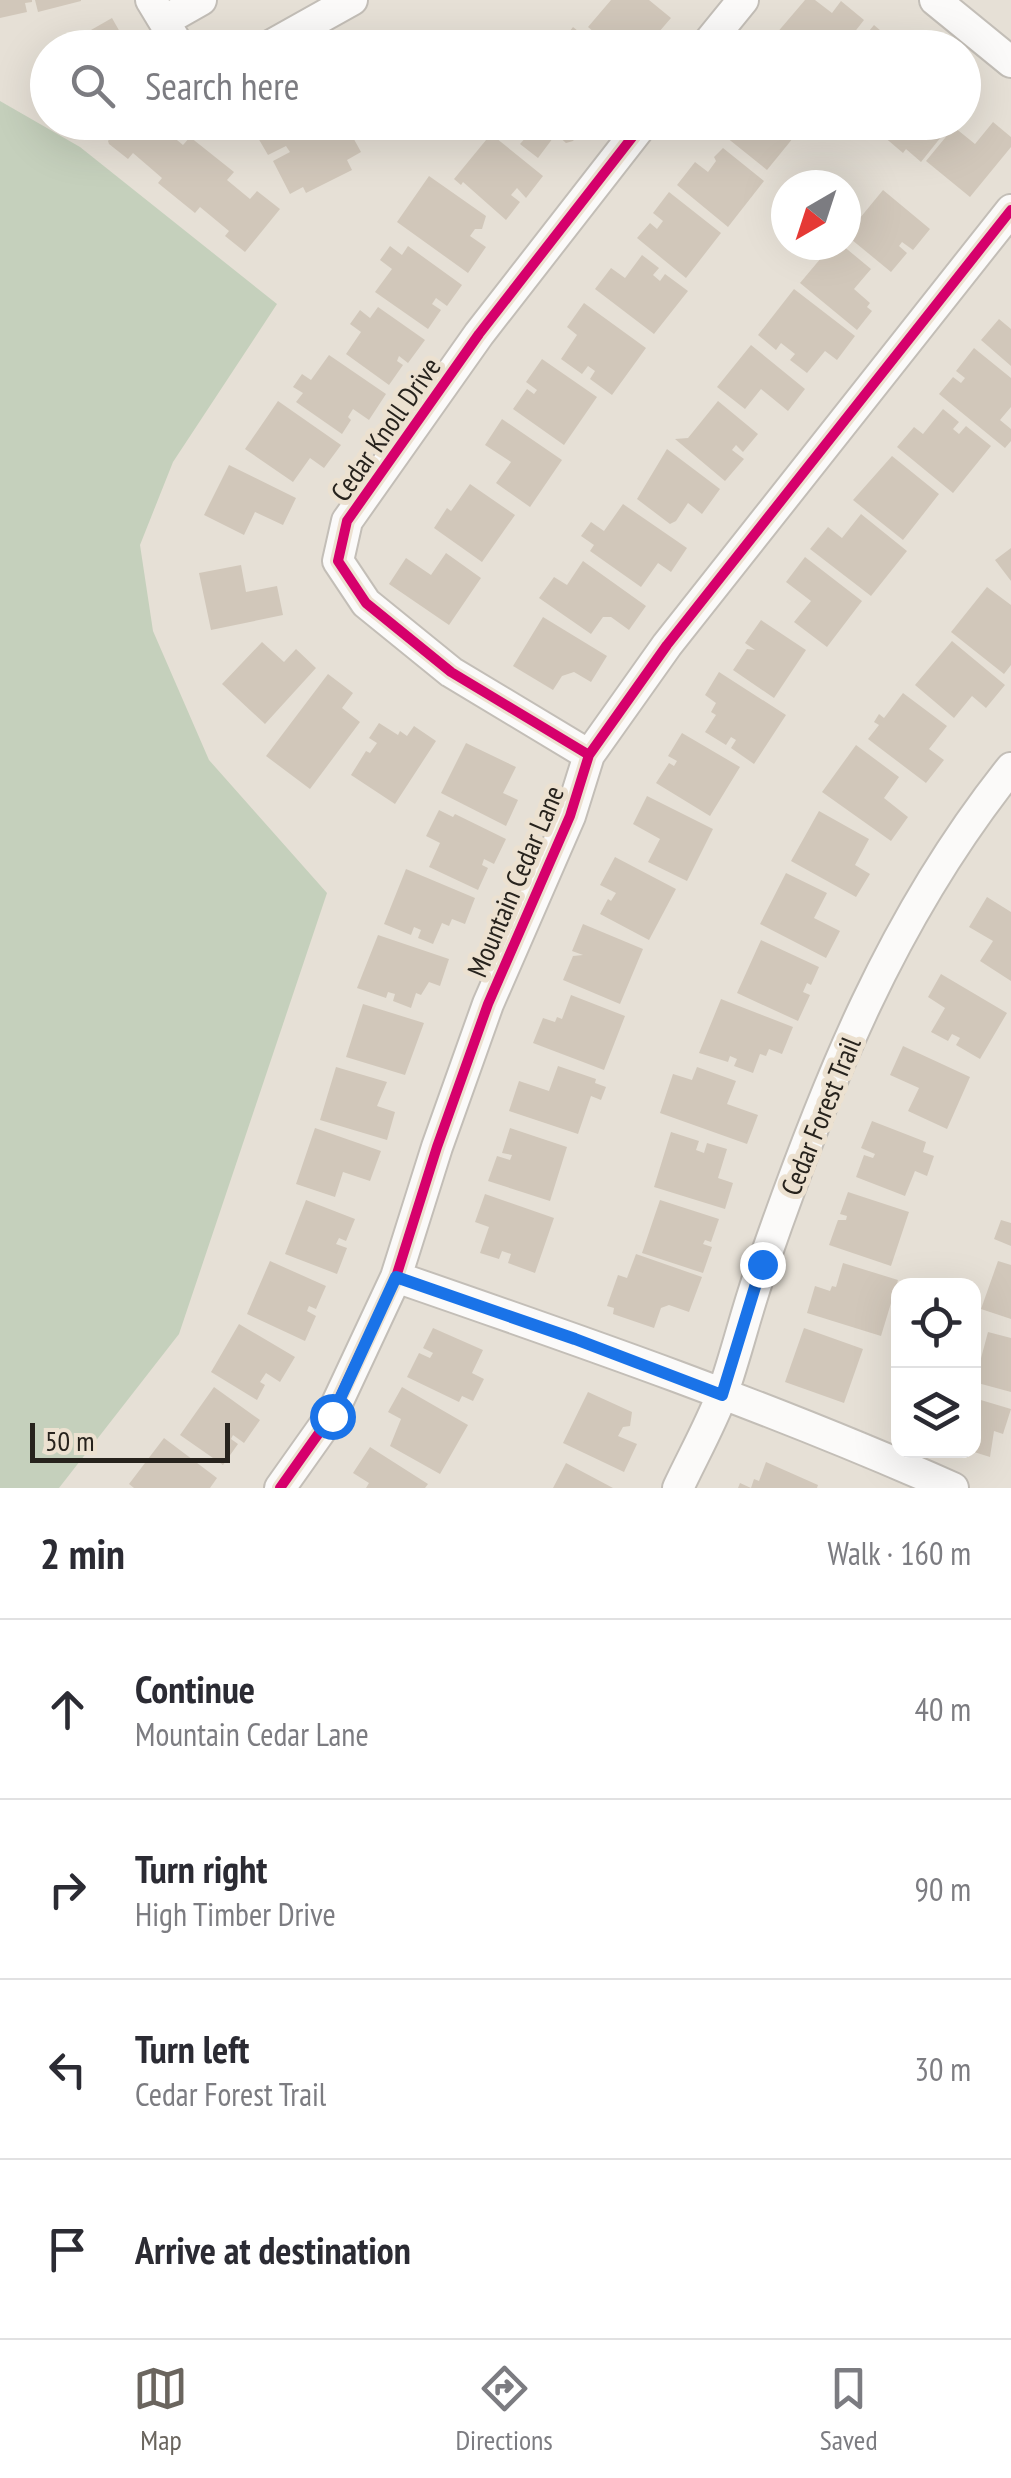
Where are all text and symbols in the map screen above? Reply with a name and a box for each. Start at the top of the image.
search box [30,30,981,140]
icon: search [65,58,120,113]
text: Search here [145,61,299,110]
north arrow [771,170,861,260]
street label: Cedar Knoll Drive [322,350,448,508]
street label: Mountain Cedar Lane [458,780,572,982]
street label: Cedar Forest Trail [771,1031,869,1201]
route end [740,1242,786,1288]
map controls [891,1278,981,1458]
button: locate [891,1278,981,1368]
button: layers [891,1368,981,1458]
route start [310,1394,356,1440]
scale bar [30,1418,230,1462]
text: 50 m [45,1422,94,1459]
text: 2 min [40,1526,125,1581]
text: Walk · 160 m [827,1532,971,1574]
text: Continue [135,1664,255,1713]
icon: ahead [40,1682,95,1737]
text: 40 m [915,1688,971,1730]
text: Mountain Cedar Lane [135,1713,369,1755]
text: Turn right [135,1844,267,1893]
icon: right [40,1862,95,1917]
text: 90 m [915,1868,971,1910]
text: High Timber Drive [135,1893,336,1935]
text: Turn left [135,2024,249,2073]
icon: left [40,2042,95,2097]
text: 30 m [915,2048,971,2090]
text: Cedar Forest Trail [135,2073,326,2115]
icon: arrive [40,2222,95,2277]
text: Arrive at destination [135,2225,411,2274]
tab: Map [133,2361,188,2458]
tab: Directions [455,2361,553,2458]
tab: Saved [820,2361,878,2458]

